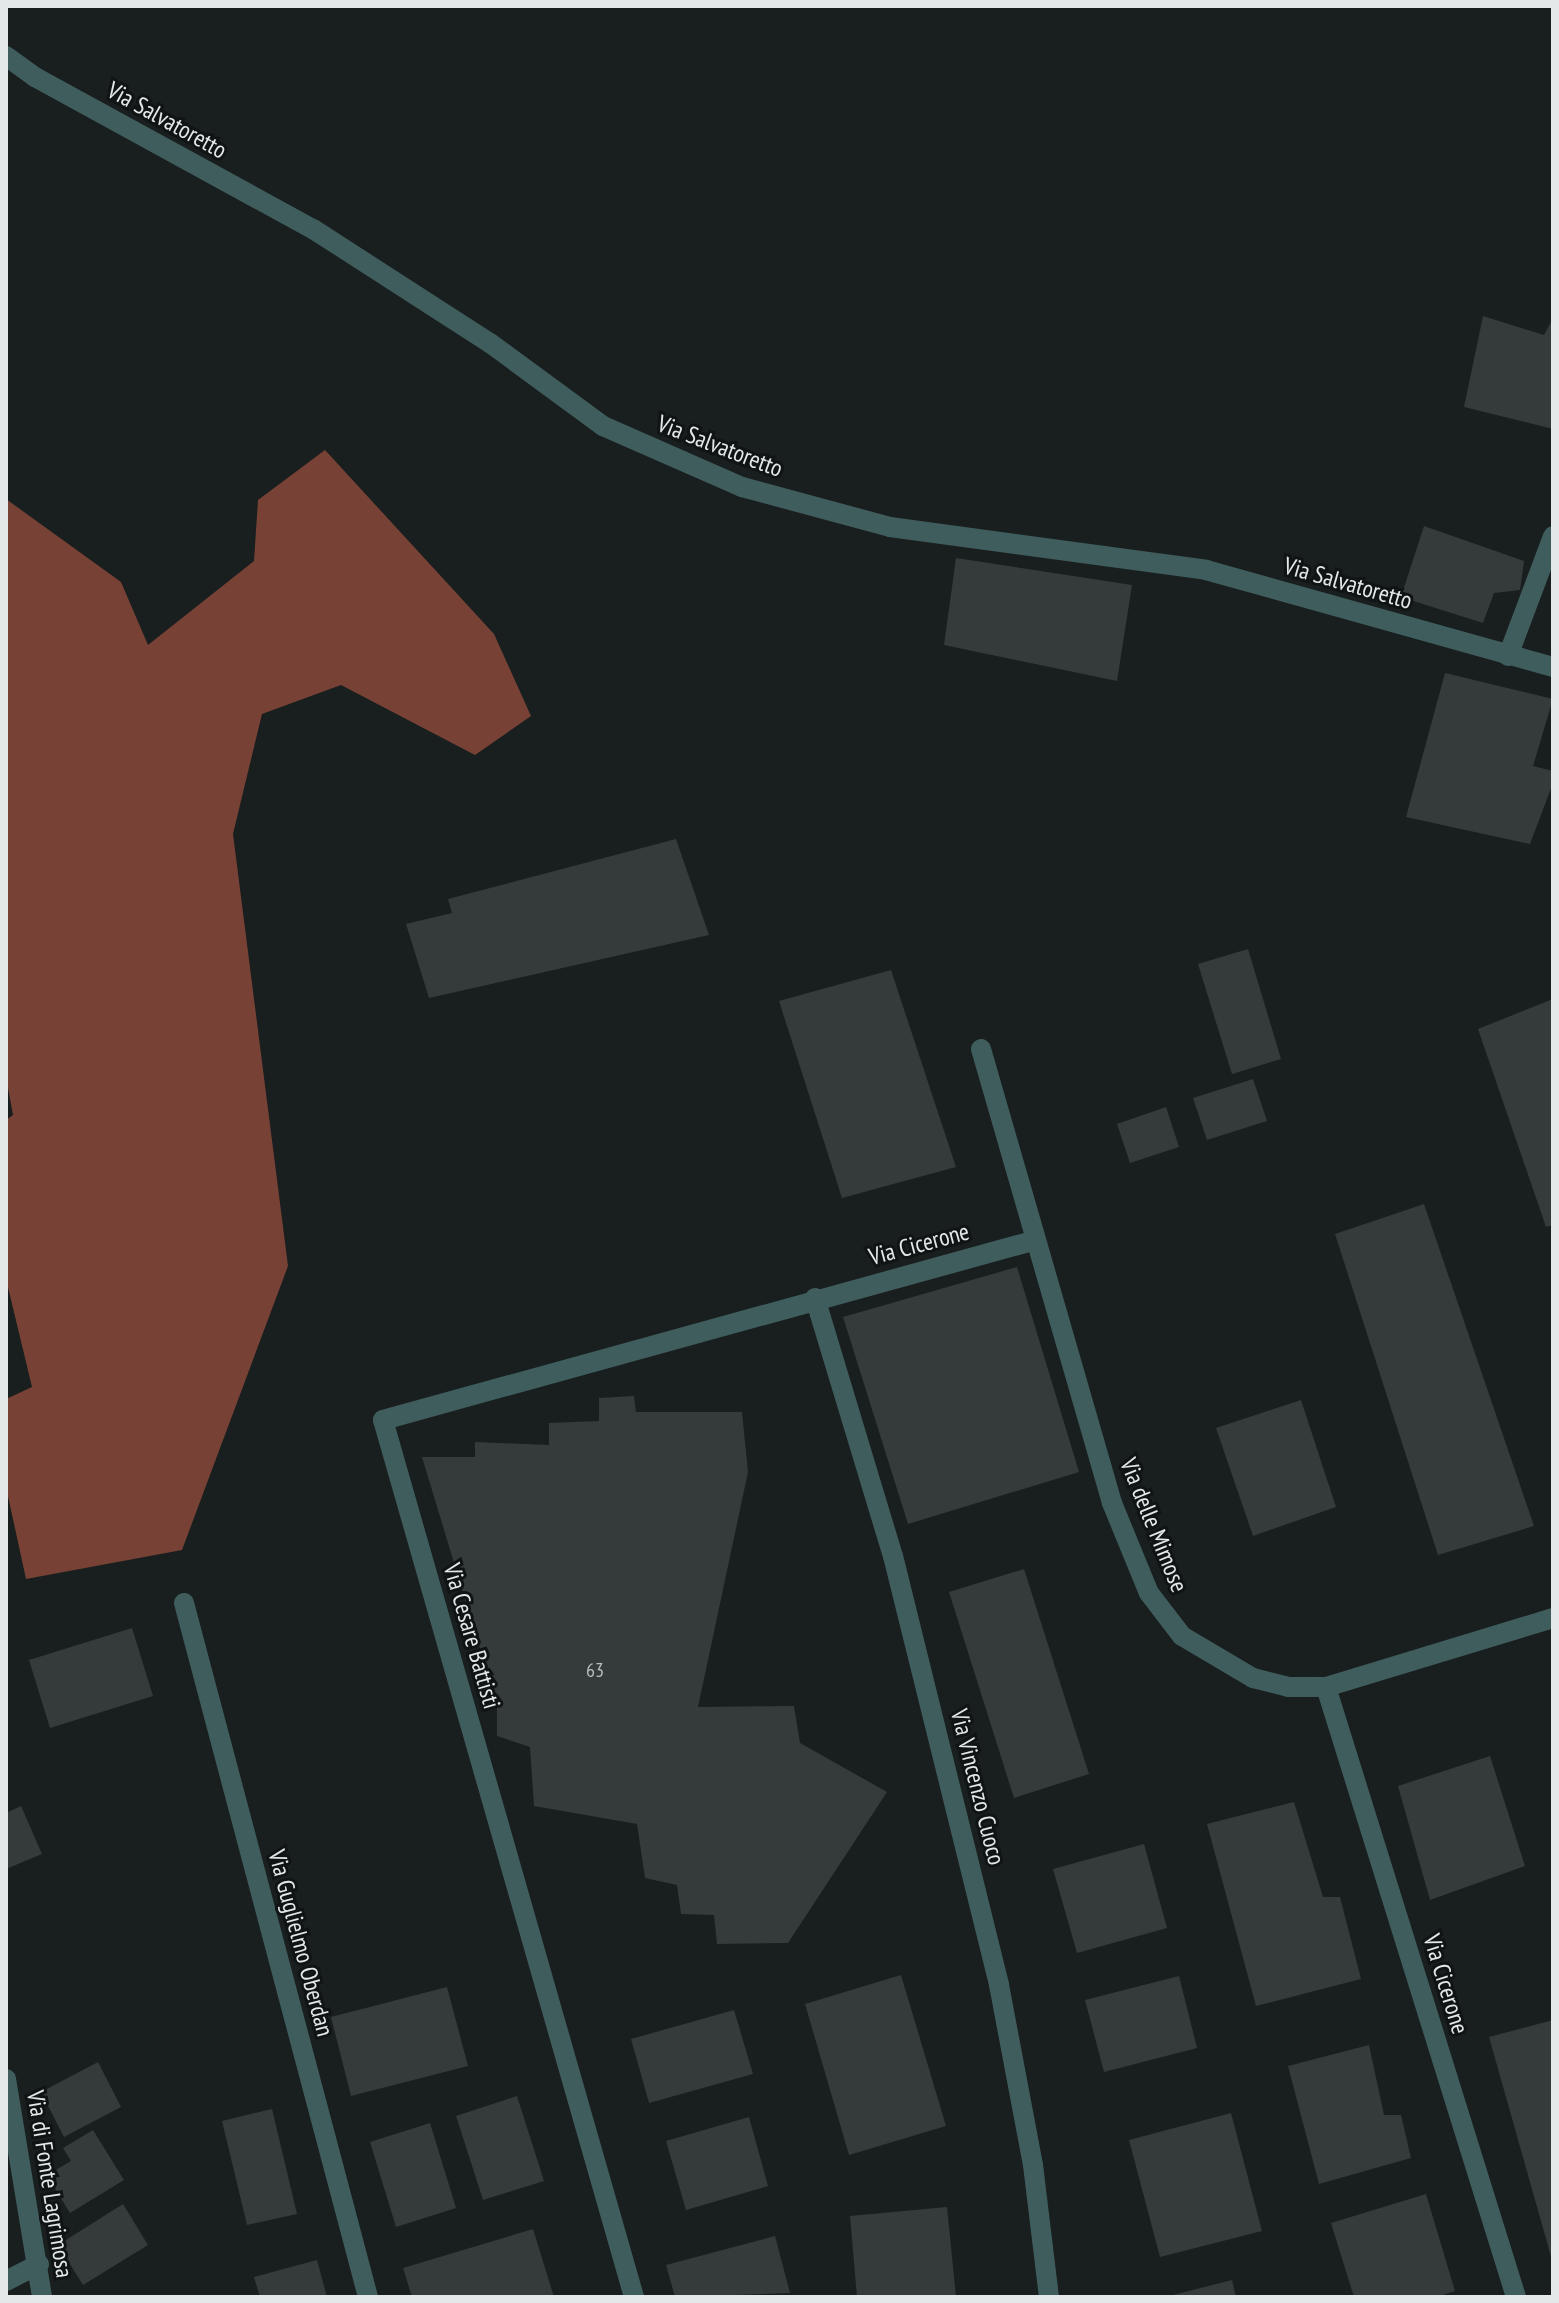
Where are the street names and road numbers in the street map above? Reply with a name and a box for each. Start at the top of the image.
street label: Via Salvatoretto [102,75,232,165]
street label: Via Salvatoretto [653,409,787,483]
street label: Via Salvatoretto [1281,551,1415,615]
street label: Via Cicerone [866,1217,972,1271]
street label: Via delle Mimose [1114,1454,1194,1596]
street label: Via Cesare Battisti [438,1560,506,1712]
street label: Via Vincenzo Cuoco [945,1706,1011,1868]
street label: Via Guglielmo Oberdan [262,1847,340,2039]
street label: Via Cicerone [1417,1931,1475,2037]
street label: Via di Fonte Lagrimosa [21,2088,79,2280]

